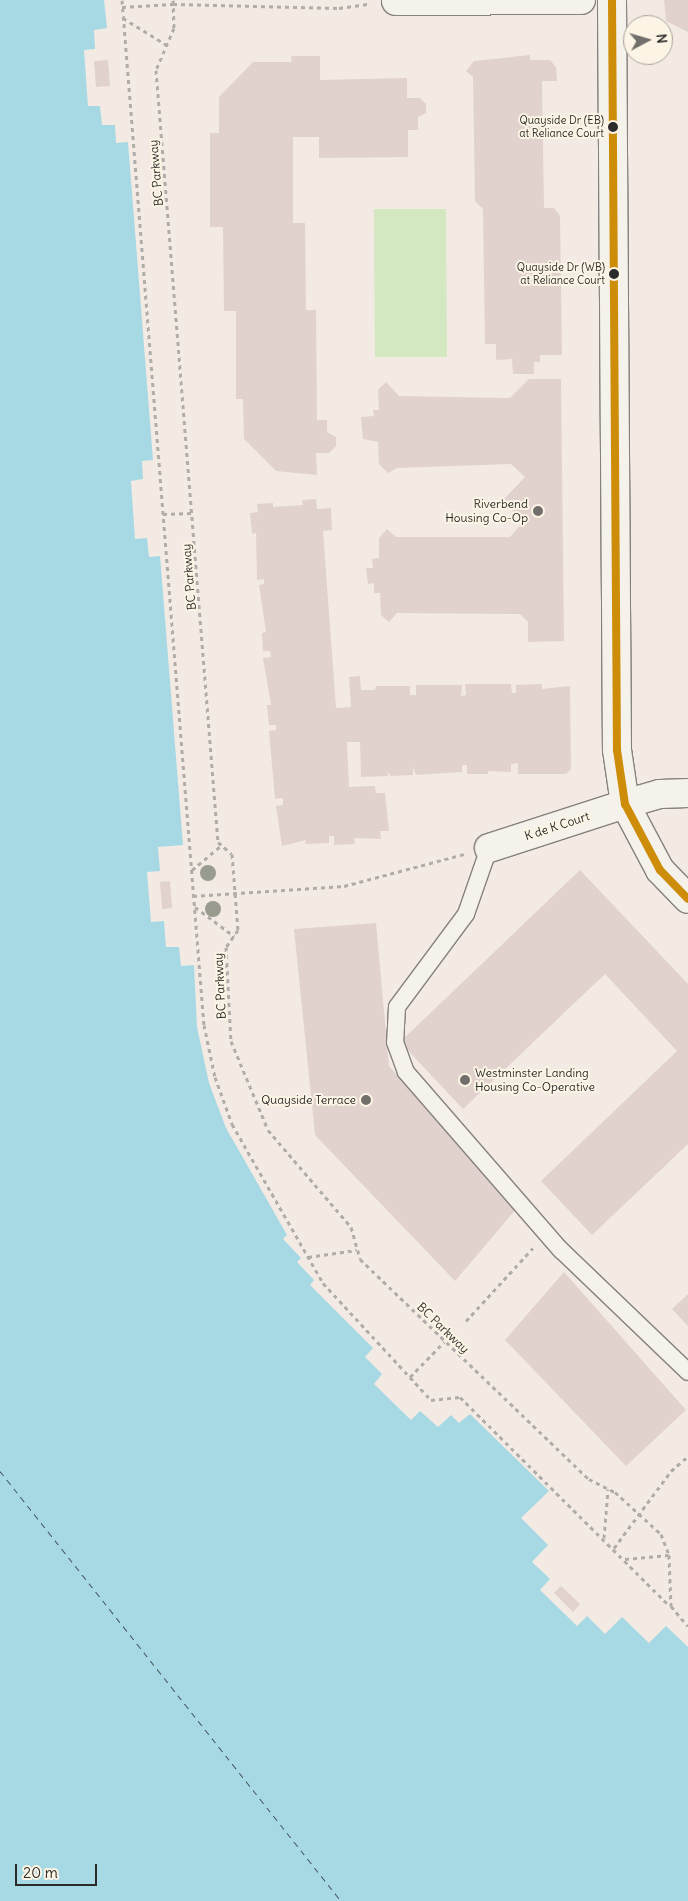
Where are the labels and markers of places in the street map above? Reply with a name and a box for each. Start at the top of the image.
place label: Quayside Dr (EB) at Reliance Court [519,114,604,140]
marker: Quayside Dr (EB) at Reliance Court [608,122,618,132]
place label: Quayside Dr (WB) at Reliance Court [517,261,605,287]
marker: Quayside Dr (WB) at Reliance Court [609,269,619,279]
place label: Riverbend Housing Co-Op [445,497,528,525]
marker: Riverbend Housing Co-Op [532,505,544,517]
place label: Westminster Landing Housing Co-Operative [475,1066,595,1094]
marker: Westminster Landing Housing Co-Operative [459,1074,471,1086]
place label: Quayside Terrace [261,1093,356,1107]
marker: Quayside Terrace [360,1094,372,1106]

